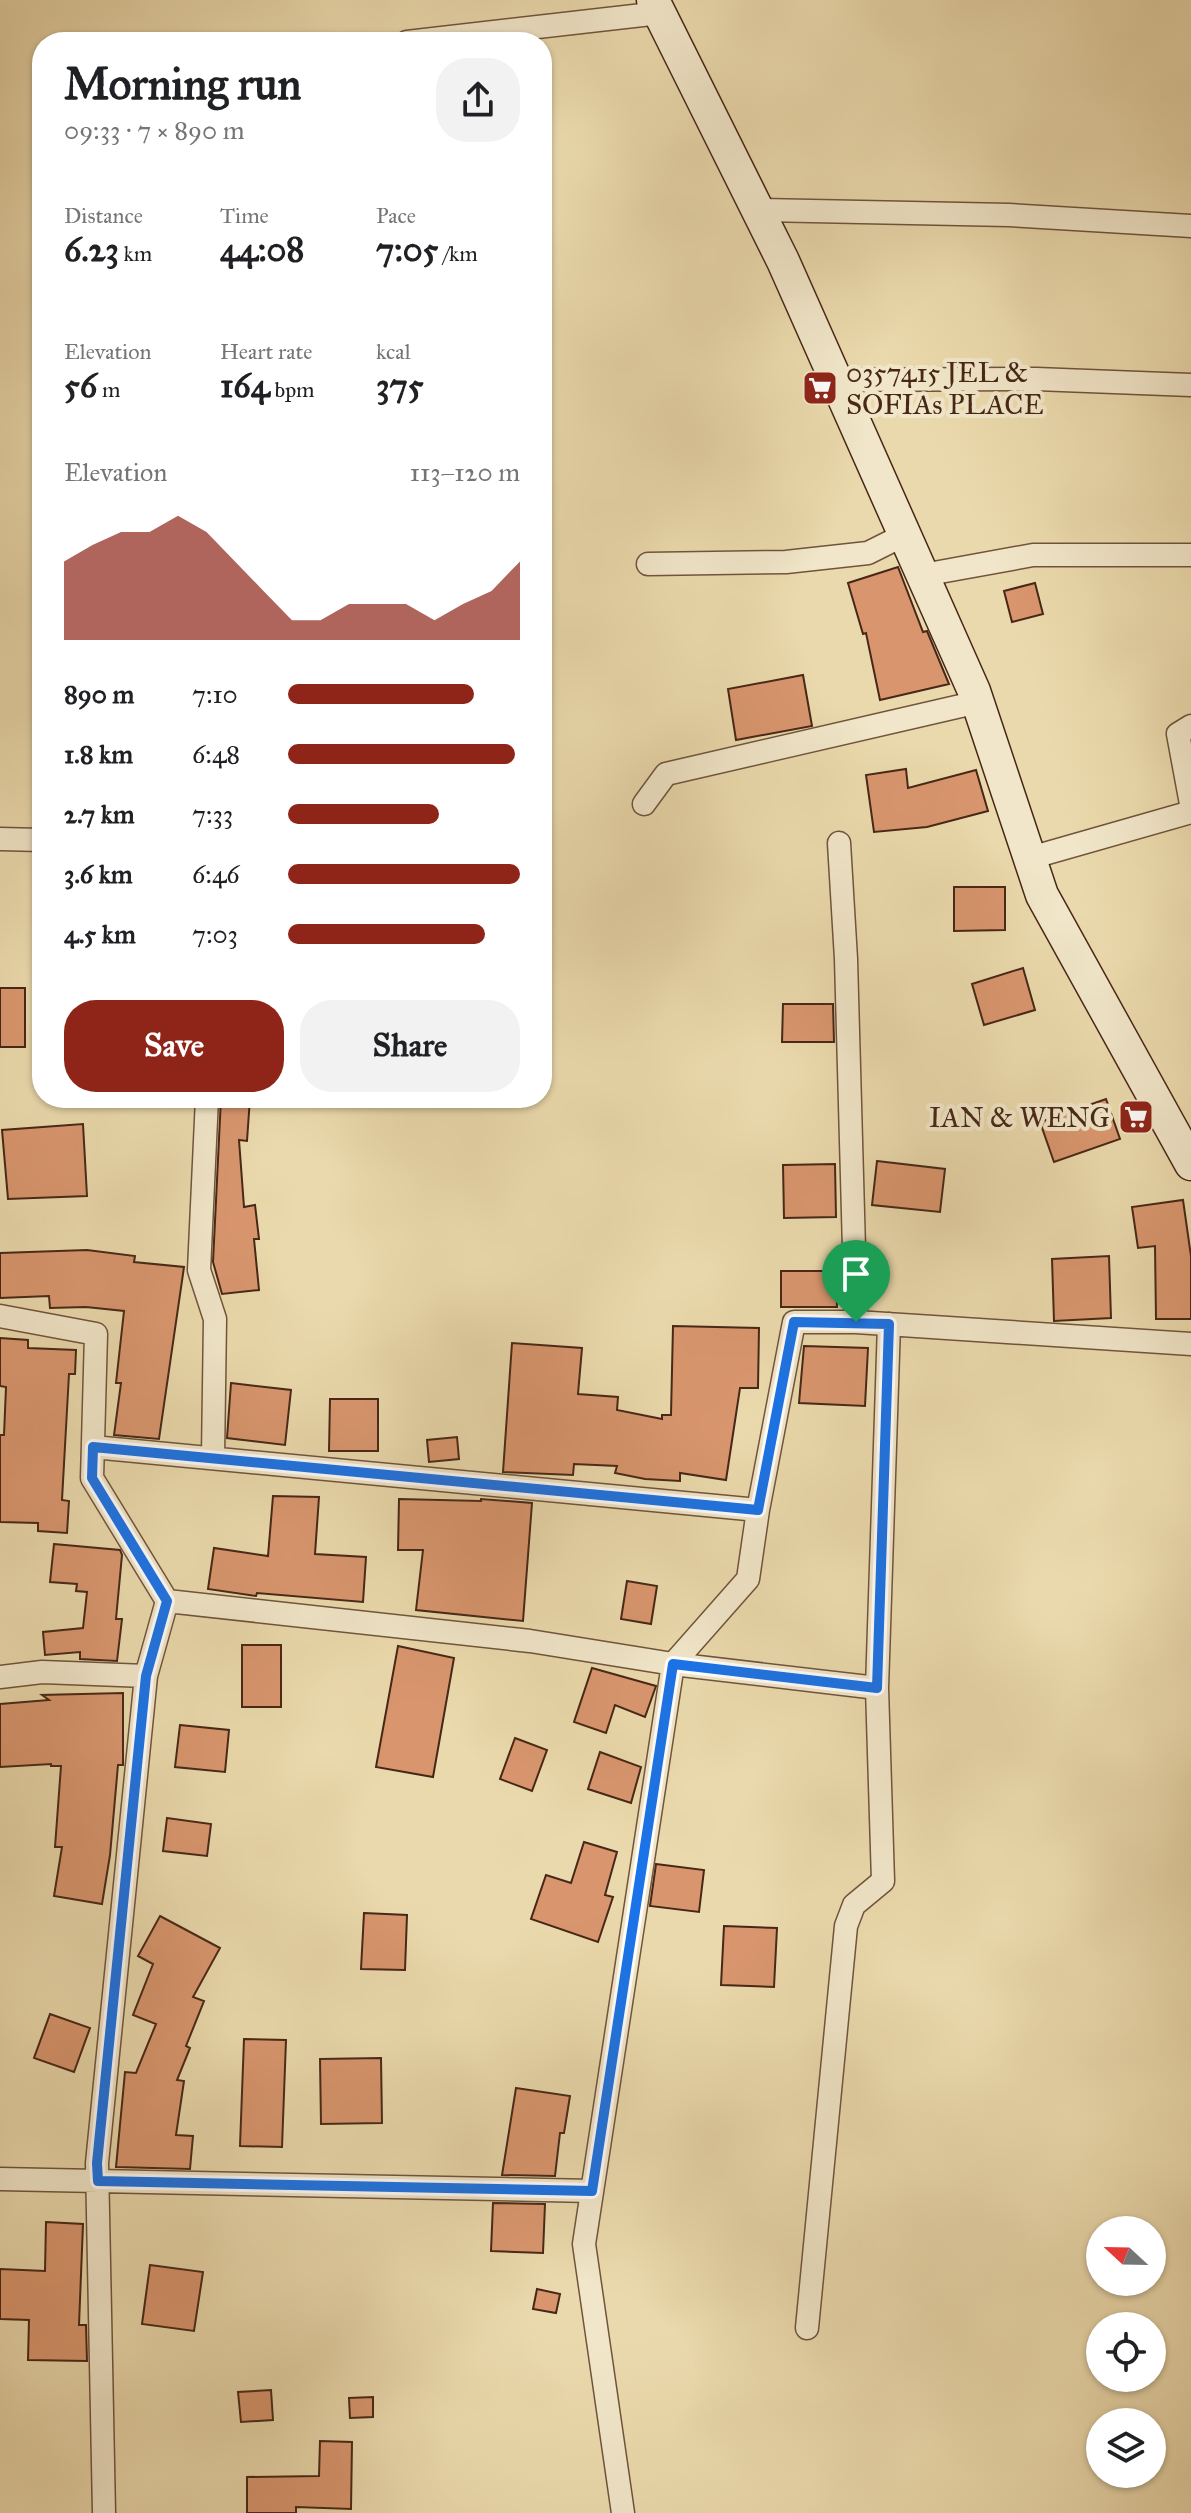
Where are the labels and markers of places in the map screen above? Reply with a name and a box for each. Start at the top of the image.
place label: 0357415 JEL & SOFIAs PLACE [846,355,1043,422]
supermarket icon: 0357415 JEL & SOFIAs PLACE [801,369,839,407]
supermarket icon: IAN & WENG [1117,1098,1155,1136]
place label: IAN & WENG [929,1100,1110,1135]
pin [822,1240,890,1322]

